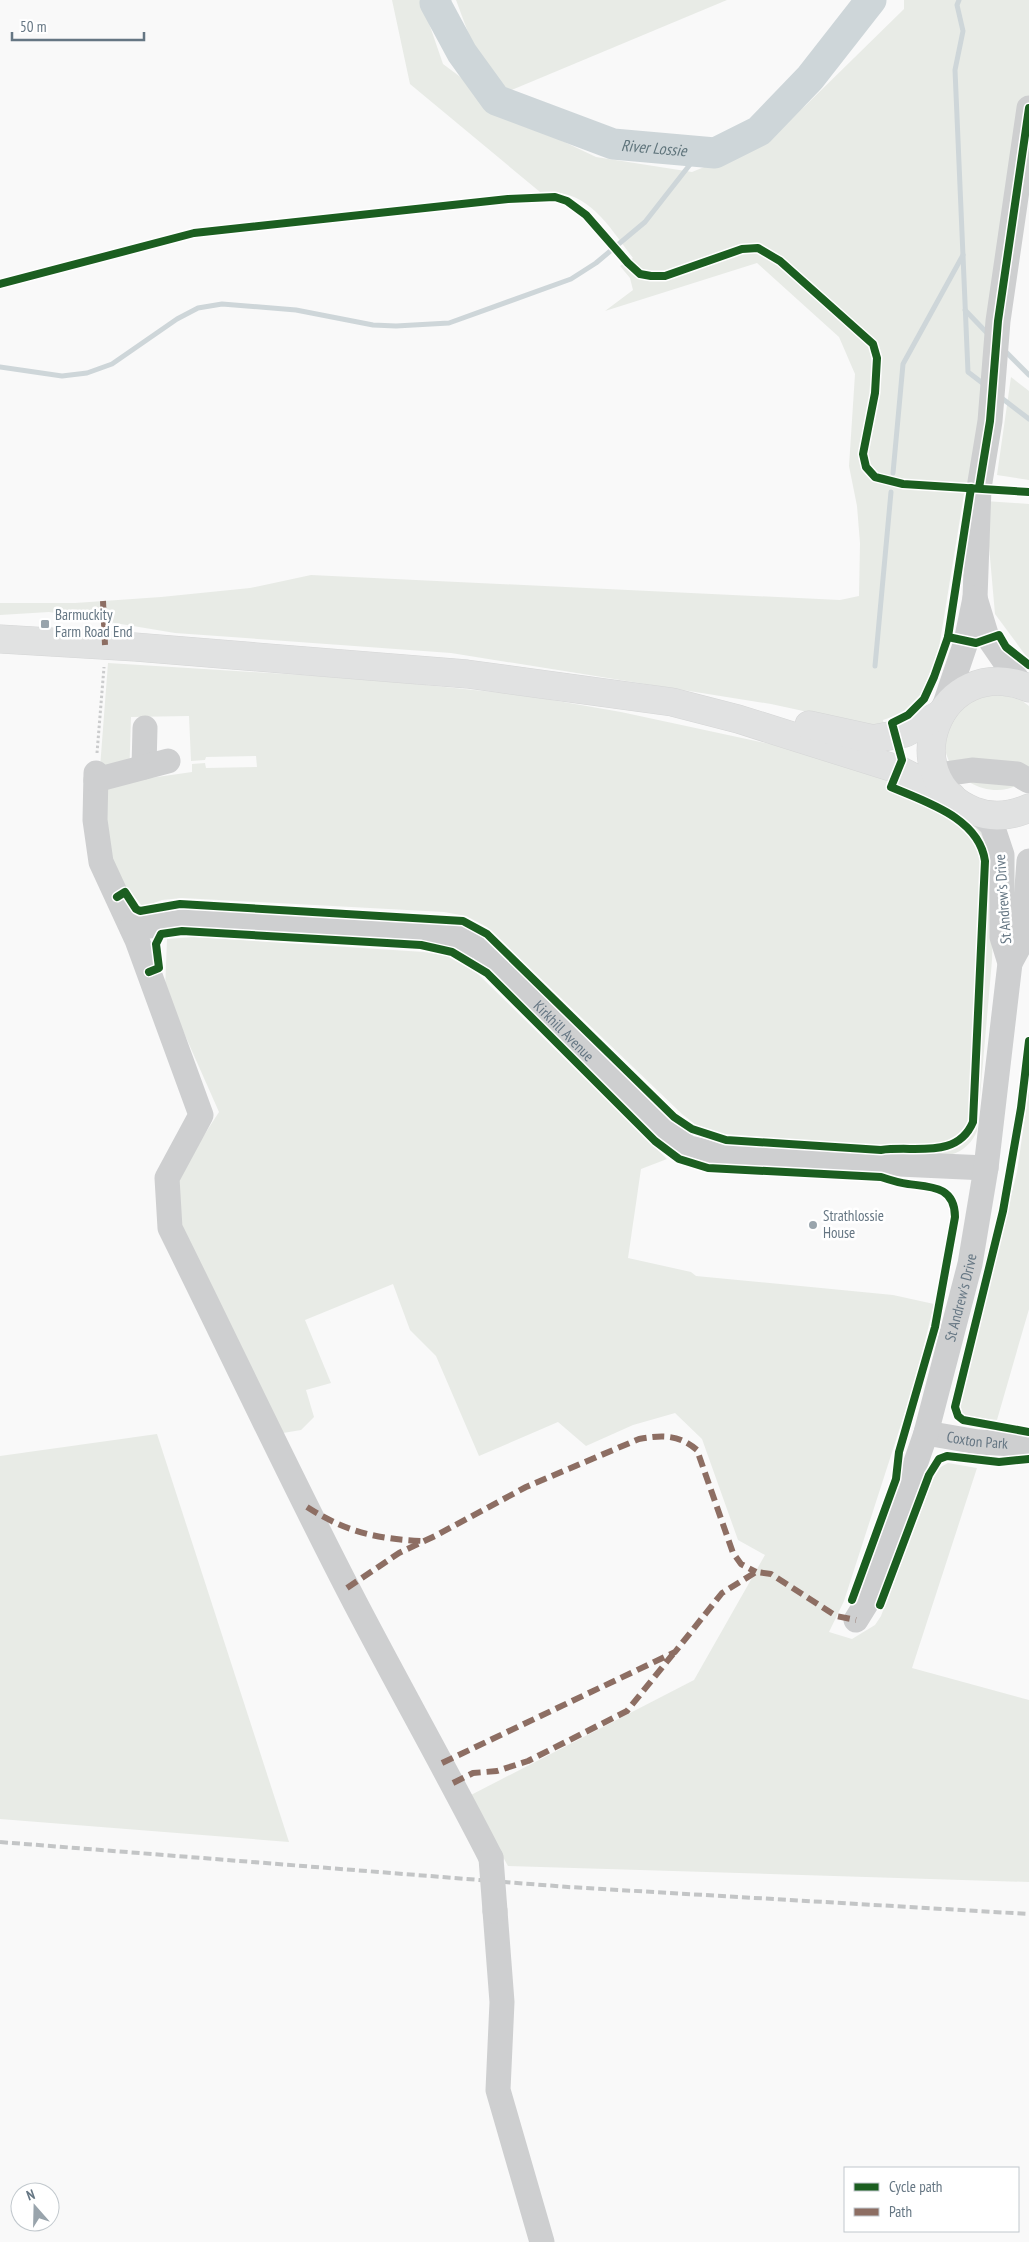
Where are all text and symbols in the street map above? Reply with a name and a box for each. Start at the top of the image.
scale bar [12,10,145,42]
text: 50 m [20,17,46,36]
water label: River Lossie [620,135,689,161]
place label: Barmuckity Farm Road End [55,605,133,641]
marker: Barmuckity Farm Road End [39,618,51,630]
street label: St Andrew's Drive [990,853,1015,945]
street label: Kirkhill Avenue [530,996,598,1065]
place label: Strathlossie House [823,1206,884,1242]
marker: Strathlossie House [807,1219,819,1231]
street label: St Andrew's Drive [940,1252,981,1344]
street label: Coxton Park [945,1427,1009,1453]
legend [844,2167,1019,2232]
text: Cycle path [889,2177,942,2196]
north arrow [10,2182,60,2232]
text: N [24,2185,37,2205]
text: Path [889,2202,912,2221]

